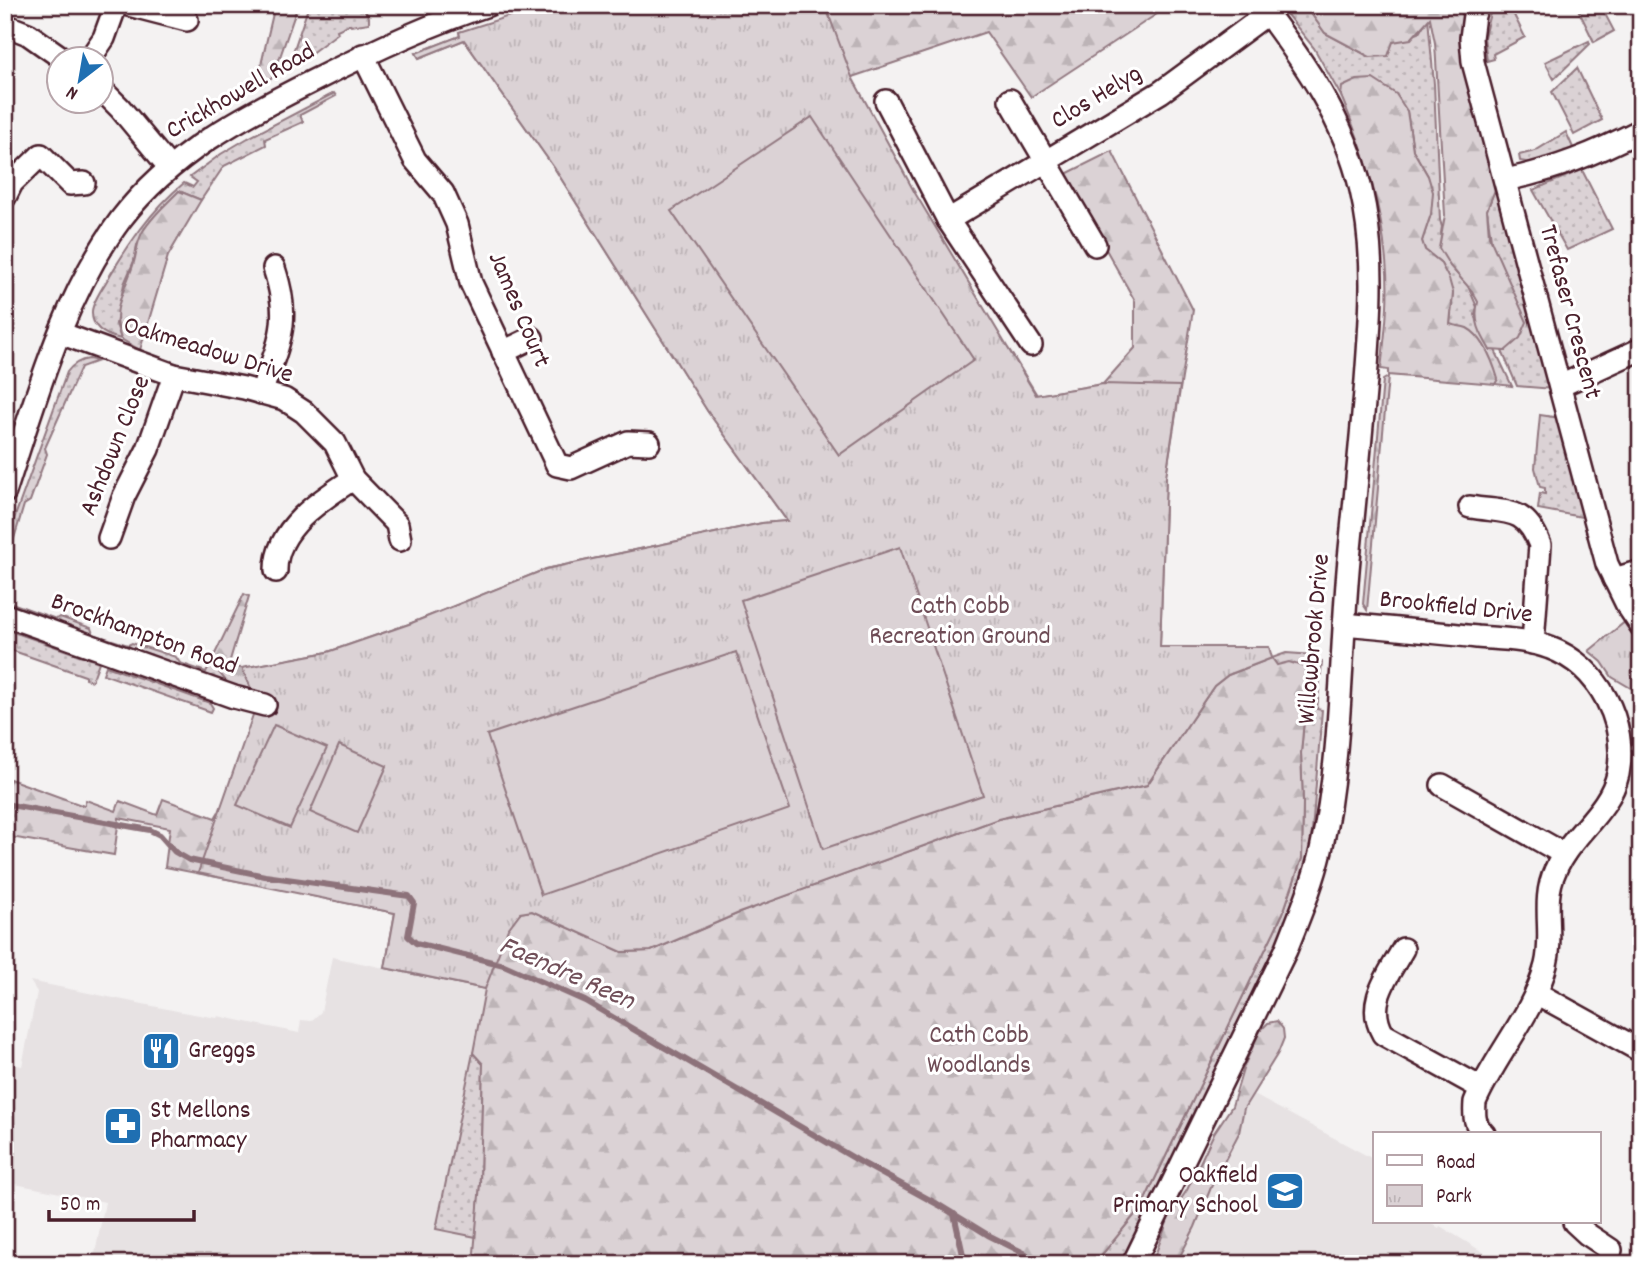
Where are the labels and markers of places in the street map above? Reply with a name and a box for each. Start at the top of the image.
restaurant icon: Greggs [140,1030,182,1072]
place label: Greggs [188,1033,256,1070]
place label: St Mellons Pharmacy [150,1093,251,1160]
pharmacy icon: St Mellons Pharmacy [102,1105,144,1147]
place label: Oakfield Primary School [1112,1158,1258,1225]
school or university icon: Oakfield Primary School [1264,1170,1306,1212]

